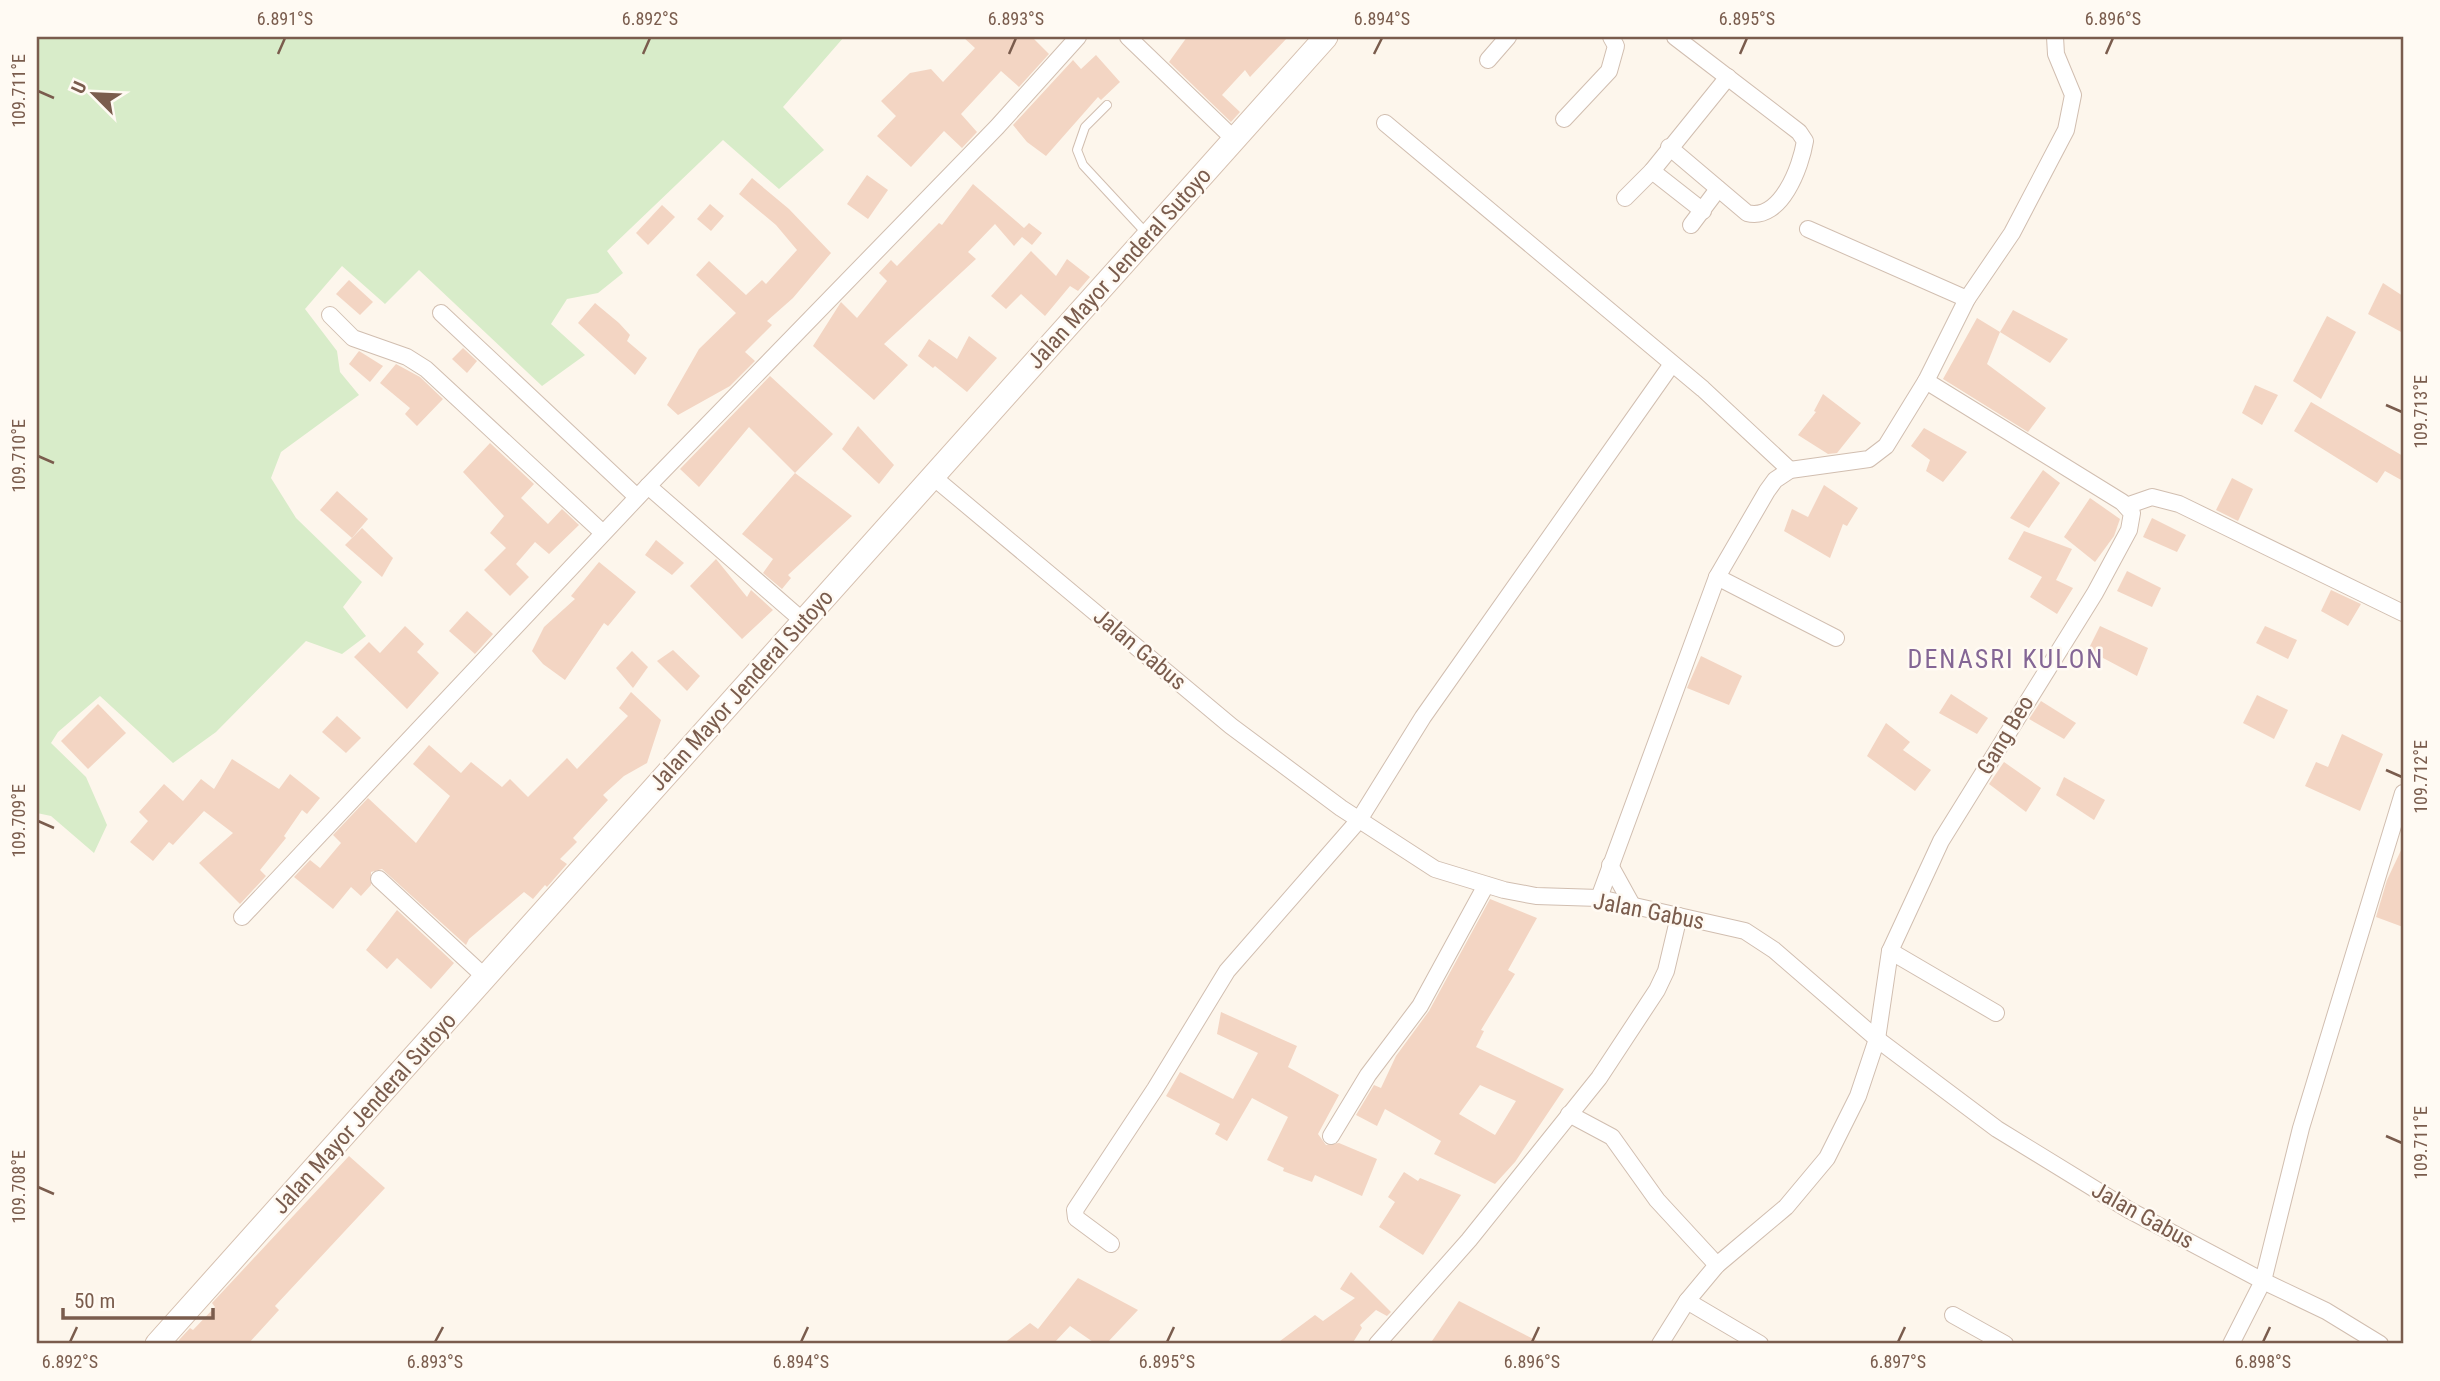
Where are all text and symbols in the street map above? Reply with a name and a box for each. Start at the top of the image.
text: 6.891°S [257,8,313,29]
text: 6.892°S [622,8,678,29]
text: 6.893°S [988,8,1044,29]
text: 6.894°S [1354,8,1410,29]
text: 6.895°S [1719,8,1775,29]
text: 6.896°S [2085,8,2141,29]
text: 109.711°E [8,54,29,128]
north arrow [60,60,130,130]
text: U [66,78,92,97]
street label: Jalan Mayor Jenderal Sutoyo [1022,162,1217,375]
text: 109.713°E [2410,375,2431,449]
text: 109.710°E [8,419,29,493]
street label: Jalan Mayor Jenderal Sutoyo [644,584,839,797]
street label: Jalan Gabus [1088,603,1191,696]
district label: DENASRI KULON [1908,644,2104,674]
street label: Gang Beo [1971,691,2039,780]
text: 109.712°E [2410,740,2431,814]
text: 109.709°E [8,784,29,858]
street label: Jalan Gabus [1591,888,1707,935]
street label: Jalan Mayor Jenderal Sutoyo [267,1007,462,1220]
text: 109.711°E [2410,1106,2431,1180]
text: 109.708°E [8,1150,29,1224]
street label: Jalan Gabus [2087,1176,2198,1254]
scale bar [63,1276,214,1320]
text: 50 m [74,1289,115,1313]
text: 6.892°S [42,1351,98,1372]
text: 6.893°S [407,1351,463,1372]
text: 6.894°S [773,1351,829,1372]
text: 6.895°S [1139,1351,1195,1372]
text: 6.896°S [1504,1351,1560,1372]
text: 6.897°S [1870,1351,1926,1372]
text: 6.898°S [2235,1351,2291,1372]

